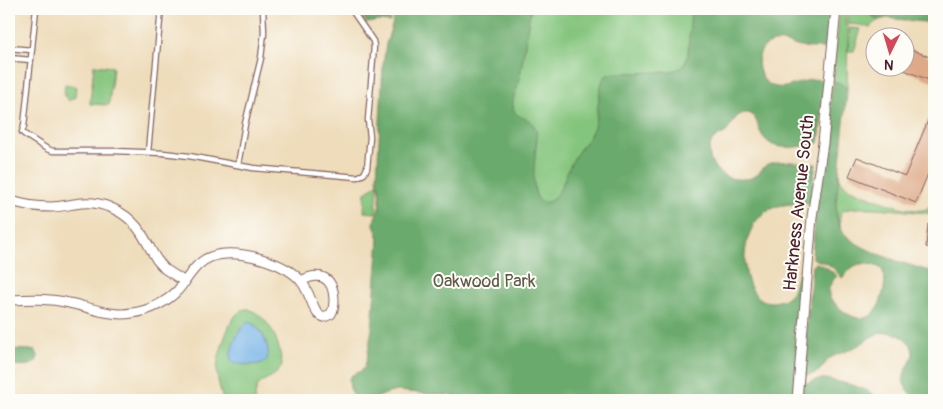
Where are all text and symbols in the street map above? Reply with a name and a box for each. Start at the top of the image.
north arrow [866,28,916,78]
text: N [883,56,894,73]
street label: Harkness Avenue South [778,114,820,292]
park label: Oakwood Park [432,270,536,293]

